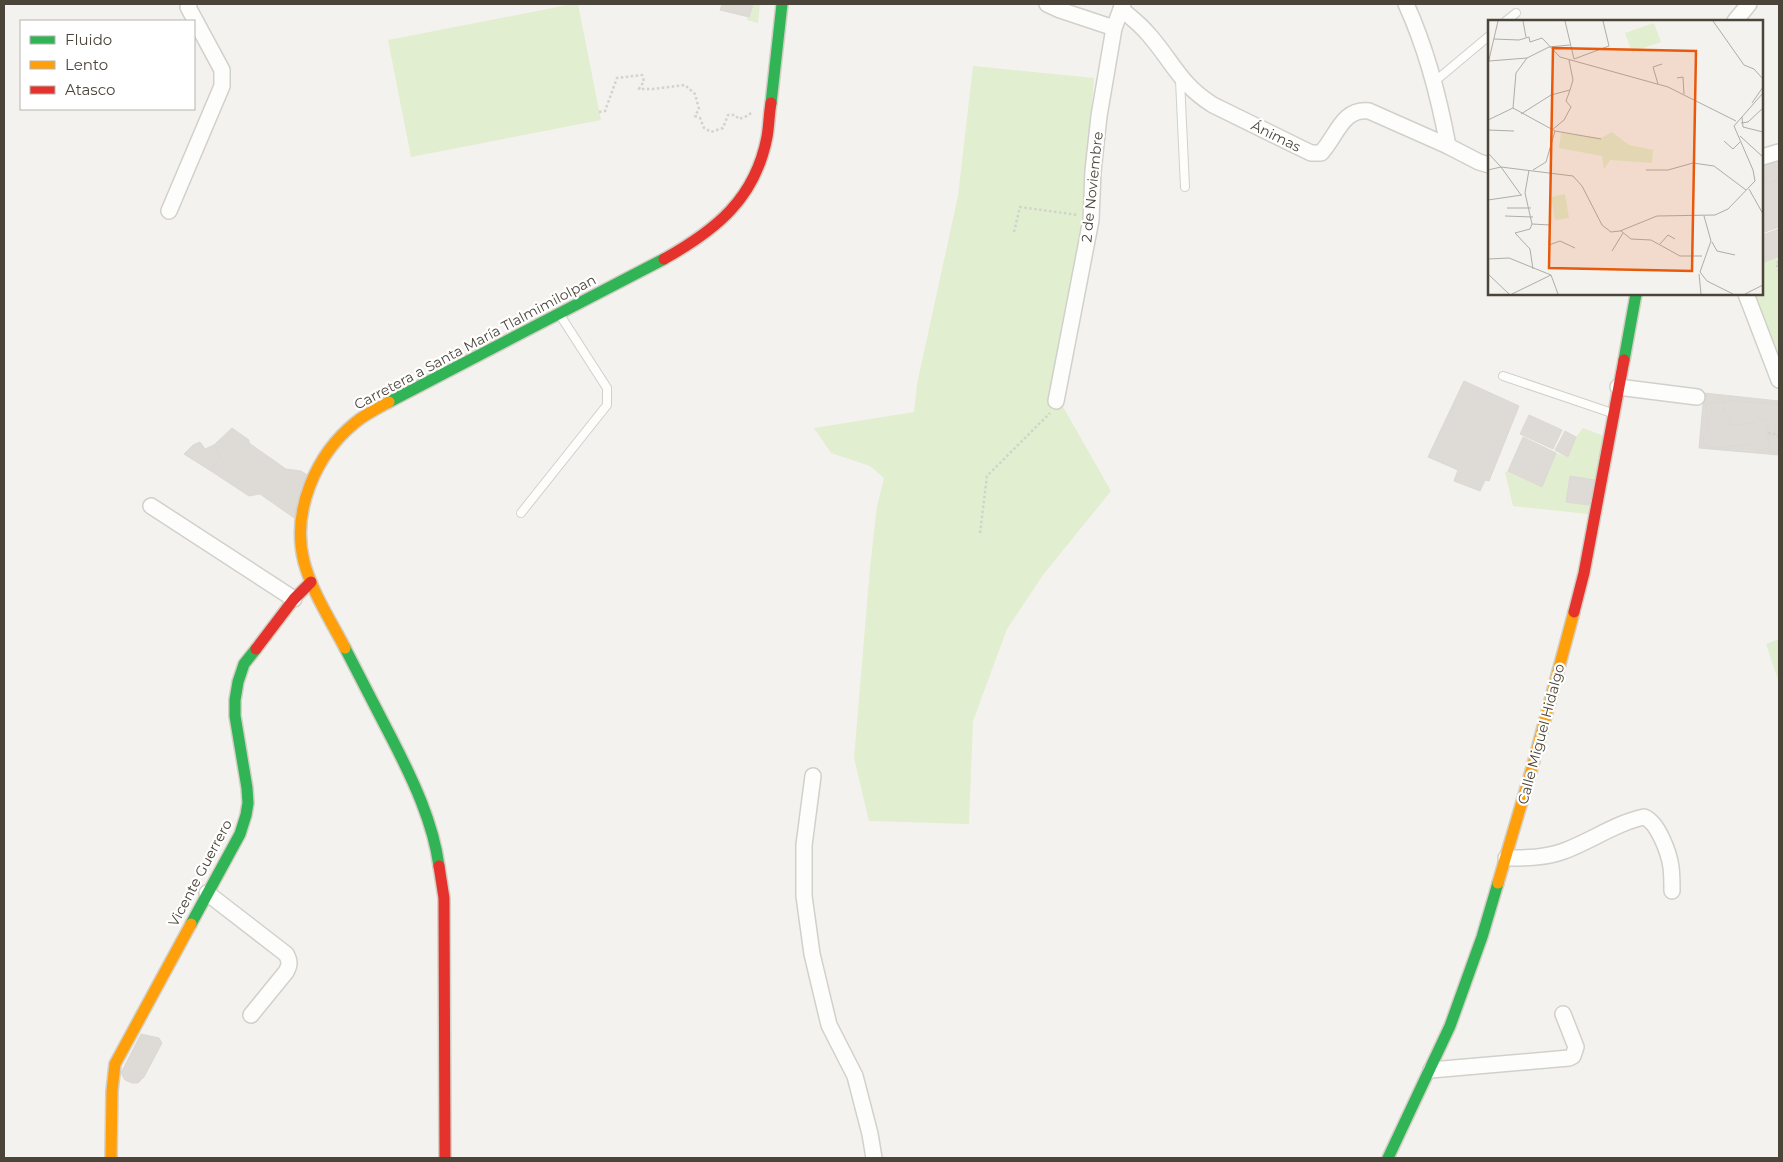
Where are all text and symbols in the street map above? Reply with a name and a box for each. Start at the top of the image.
legend [20,20,195,110]
inset map [1488,20,1763,295]
text: Fluido [65,30,112,49]
text: Lento [65,55,108,74]
text: Atasco [65,80,115,99]
street label: Ánimas [1248,116,1304,156]
street label: 2 de Noviembre [1077,131,1107,243]
street label: Carretera a Santa María Tlalmimilolpan [351,270,599,414]
street label: Calle Miguel Hidalgo [1514,662,1568,806]
street label: Vicente Guerrero [164,816,236,930]

